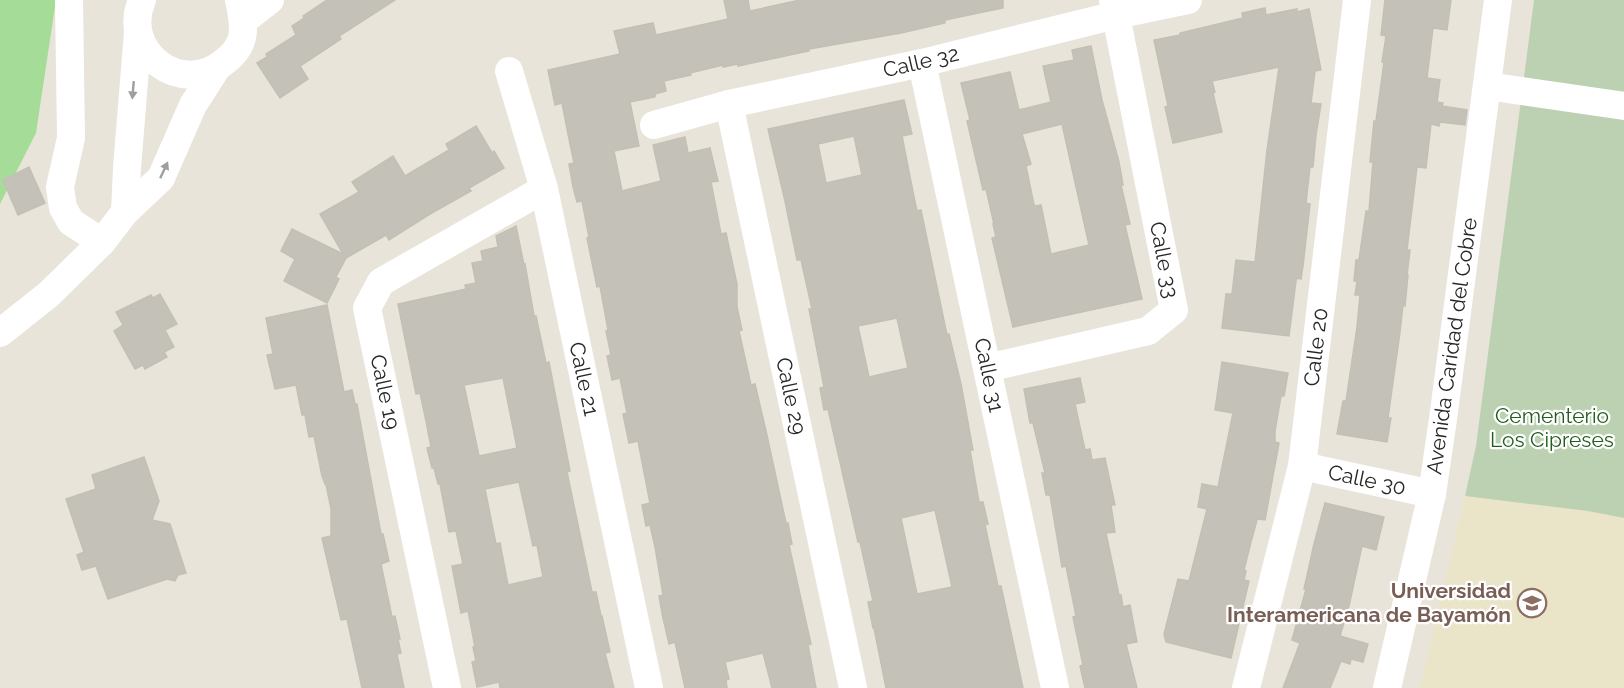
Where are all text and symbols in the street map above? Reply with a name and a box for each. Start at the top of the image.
street label: Calle 32 [881,41,961,82]
one-way arrow [128,81,138,100]
one-way arrow [160,161,169,178]
street label: Avenida Caridad del Cobre [1421,216,1482,476]
street label: Calle 33 [1145,220,1184,300]
street label: Calle 20 [1298,306,1333,388]
street label: Calle 31 [969,336,1010,414]
street label: Calle 21 [564,340,605,418]
street label: Calle 19 [365,352,406,432]
street label: Calle 29 [771,355,812,437]
park label: Cementerio Los Cipreses [1490,403,1614,452]
street label: Calle 30 [1326,459,1408,500]
place label: Universidad Interamericana de Bayamón [1227,578,1511,627]
school or university icon: Universidad Interamericana de Bayamón [1516,587,1548,619]

